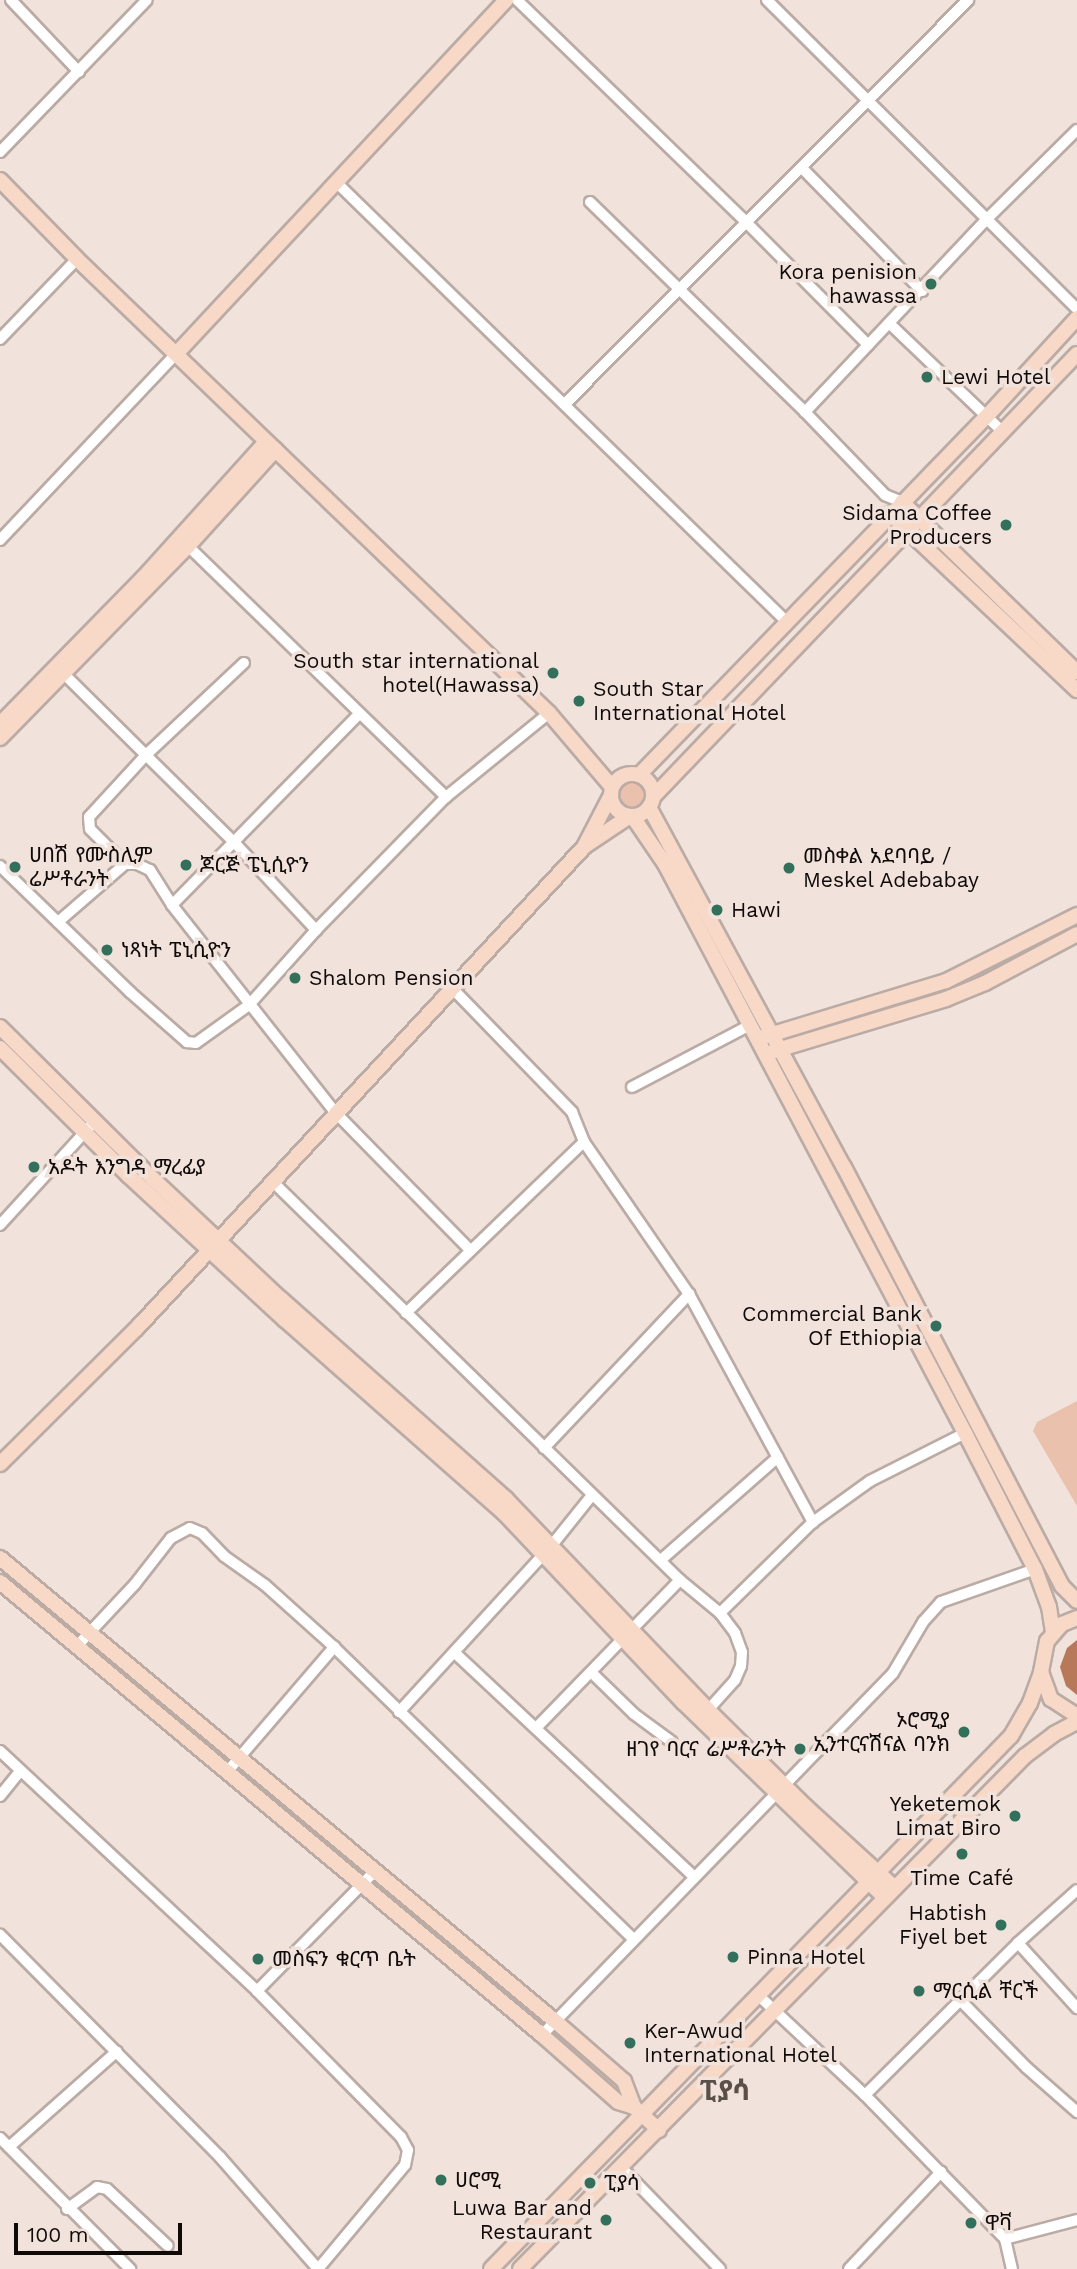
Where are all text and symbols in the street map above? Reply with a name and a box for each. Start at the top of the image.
place label: Kora penision hawassa [778,259,917,309]
marker: Kora penision hawassa [923,276,939,292]
place label: Lewi Hotel [941,364,1050,390]
marker: Lewi Hotel [919,369,935,385]
place label: Sidama Coffee Producers [842,500,992,550]
marker: Sidama Coffee Producers [998,517,1014,533]
place label: South star international hotel(Hawassa) [293,648,539,698]
marker: South star international hotel(Hawassa) [545,665,561,681]
place label: South Star International Hotel [593,676,786,726]
marker: South Star International Hotel [571,693,587,709]
place label: ሀበሽ የሙስሊም ሬሥቶራንት [29,842,152,892]
place label: መስቀል አደባባይ / Meskel Adebabay [803,843,980,893]
place label: ጆርጅ ፔኒሲዮን [200,852,309,878]
marker: ጆርጅ ፔኒሲዮን [178,857,194,873]
marker: ሀበሽ የሙስሊም ሬሥቶራንት [7,859,23,875]
marker: መስቀል አደባባይ / Meskel Adebabay [781,860,797,876]
place label: Hawi [731,897,781,923]
marker: Hawi [709,902,725,918]
place label: ነጻነት ፔኒሲዮን [121,937,231,963]
marker: ነጻነት ፔኒሲዮን [99,942,115,958]
place label: Shalom Pension [309,965,474,991]
marker: Shalom Pension [287,970,303,986]
place label: አዶት እንግዳ ማረፊያ [48,1154,206,1180]
marker: አዶት እንግዳ ማረፊያ [26,1159,42,1175]
place label: Commercial Bank Of Ethiopia [741,1301,922,1351]
marker: Commercial Bank Of Ethiopia [928,1318,944,1334]
place label: ኦሮሚያ ኢንተርናሽናል ባንክ [813,1707,950,1757]
marker: ኦሮሚያ ኢንተርናሽናል ባንክ [956,1724,972,1740]
place label: ዘገየ ባርና ሬሥቶራንት [626,1736,786,1762]
marker: ዘገየ ባርና ሬሥቶራንት [792,1741,808,1757]
place label: Yeketemok Limat Biro [890,1791,1001,1841]
marker: Yeketemok Limat Biro [1007,1808,1023,1824]
marker: Time Café [954,1846,970,1862]
place label: Time Café [910,1865,1014,1891]
place label: Habtish Fiyel bet [898,1900,987,1950]
marker: Habtish Fiyel bet [993,1917,1009,1933]
place label: Pinna Hotel [747,1944,865,1970]
place label: መስፍን ቁርጥ ቤት [272,1946,416,1972]
marker: Pinna Hotel [725,1949,741,1965]
marker: መስፍን ቁርጥ ቤት [250,1951,266,1967]
place label: ማርሲል ቸርች [933,1978,1038,2004]
marker: ማርሲል ቸርች [911,1983,927,1999]
place label: Ker-Awud International Hotel [644,2018,837,2068]
marker: Ker-Awud International Hotel [622,2035,638,2051]
district label: ፒያሳ [700,2074,750,2108]
place label: ሀሮሚ [455,2167,501,2193]
place label: ፒያሳ [604,2170,640,2196]
marker: ሀሮሚ [433,2172,449,2188]
marker: ፒያሳ [582,2175,598,2191]
place label: Luwa Bar and Restaurant [451,2195,592,2245]
scale bar [18,2210,186,2254]
place label: ዋቫ [985,2210,1012,2236]
marker: Luwa Bar and Restaurant [598,2212,614,2228]
marker: ዋቫ [963,2215,979,2231]
text: 100 m [27,2222,89,2247]

